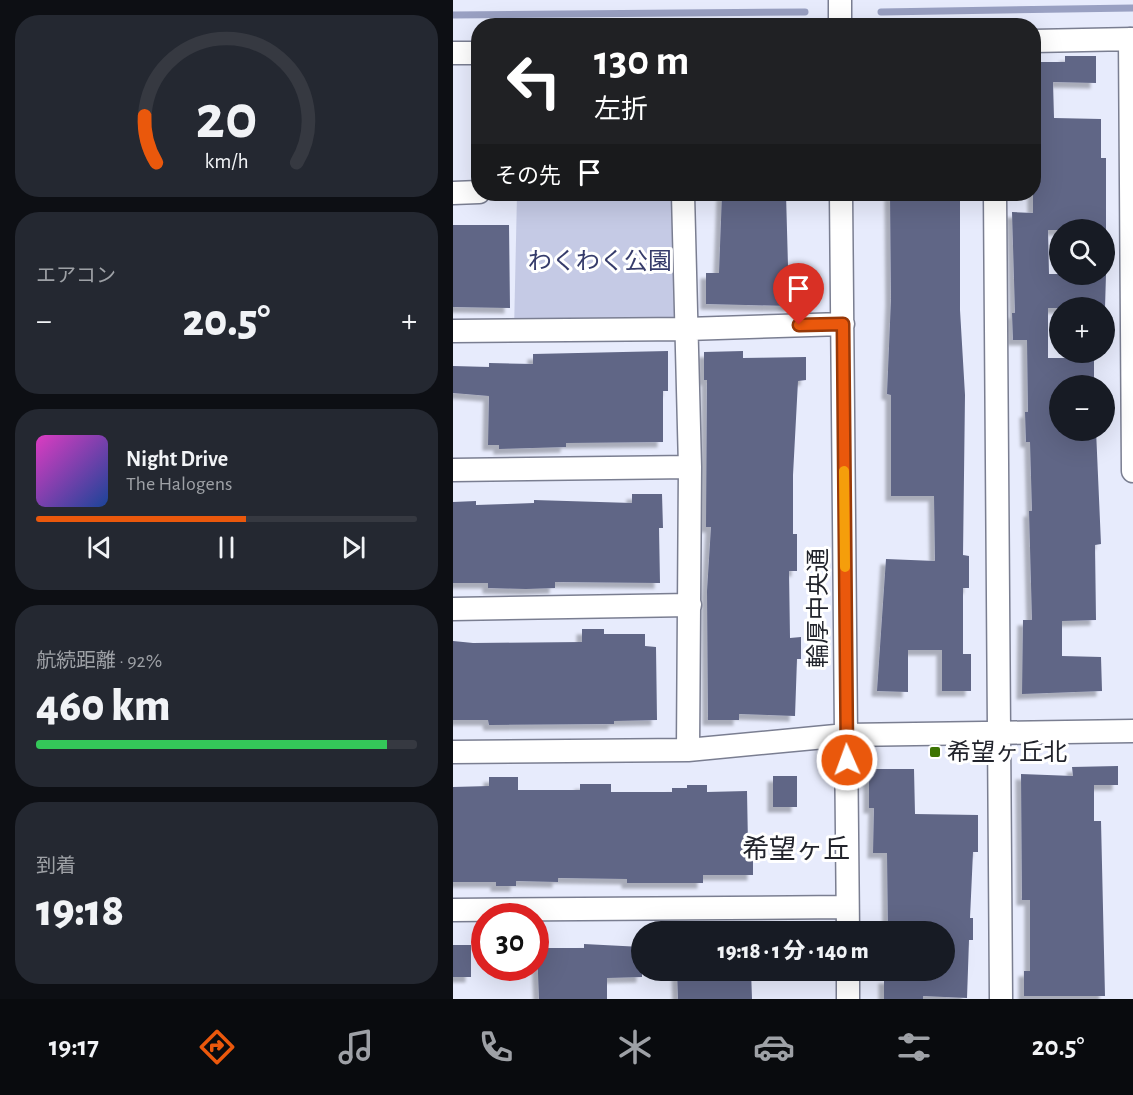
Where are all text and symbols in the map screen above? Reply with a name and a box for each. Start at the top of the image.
text: 130 m [594,40,689,82]
icon: left [495,42,573,120]
text: 20 [196,87,257,149]
text: 左折 [594,96,648,123]
text: km/h [204,151,249,172]
icon: arrive [573,156,606,189]
text: その先 [495,165,561,187]
map controls [1049,219,1115,441]
button: search [1049,219,1115,285]
park label: わくわく公園 [528,249,672,274]
pin [773,263,824,325]
text: エアコン [36,266,116,286]
icon: arrive [782,272,815,305]
button: + [1049,297,1115,363]
text: 20.5° [183,299,270,344]
text: − [36,305,52,338]
text: + [401,305,417,338]
button: − [1049,375,1115,441]
text: Night Drive [126,448,228,470]
text: The Halogens [126,474,232,494]
icon: previous [83,531,116,564]
icon: pause [210,531,243,564]
icon: next [337,531,370,564]
street label: 輪厚中央通 [805,548,831,668]
text: 航続距離 · 92% [36,651,162,671]
text: 460 km [36,684,171,729]
position arrow [815,728,879,792]
place label: 希望ヶ丘北 [947,739,1067,765]
marker: 希望ヶ丘北 [928,745,942,759]
district label: 希望ヶ丘 [742,835,850,863]
text: 到着 [36,856,76,876]
text: 19:18 [36,889,124,934]
speed limit sign: 30 [471,903,549,981]
text: 19:18 · 1 分 · 140 m [718,940,868,962]
icon: directions [196,1026,238,1068]
icon: music [335,1026,377,1068]
icon: phone [475,1026,517,1068]
icon: climate [614,1026,656,1068]
icon: car [753,1026,795,1068]
icon: filters [893,1026,935,1068]
text: 19:17 [49,1033,99,1060]
text: 20.5° [1032,1033,1084,1060]

